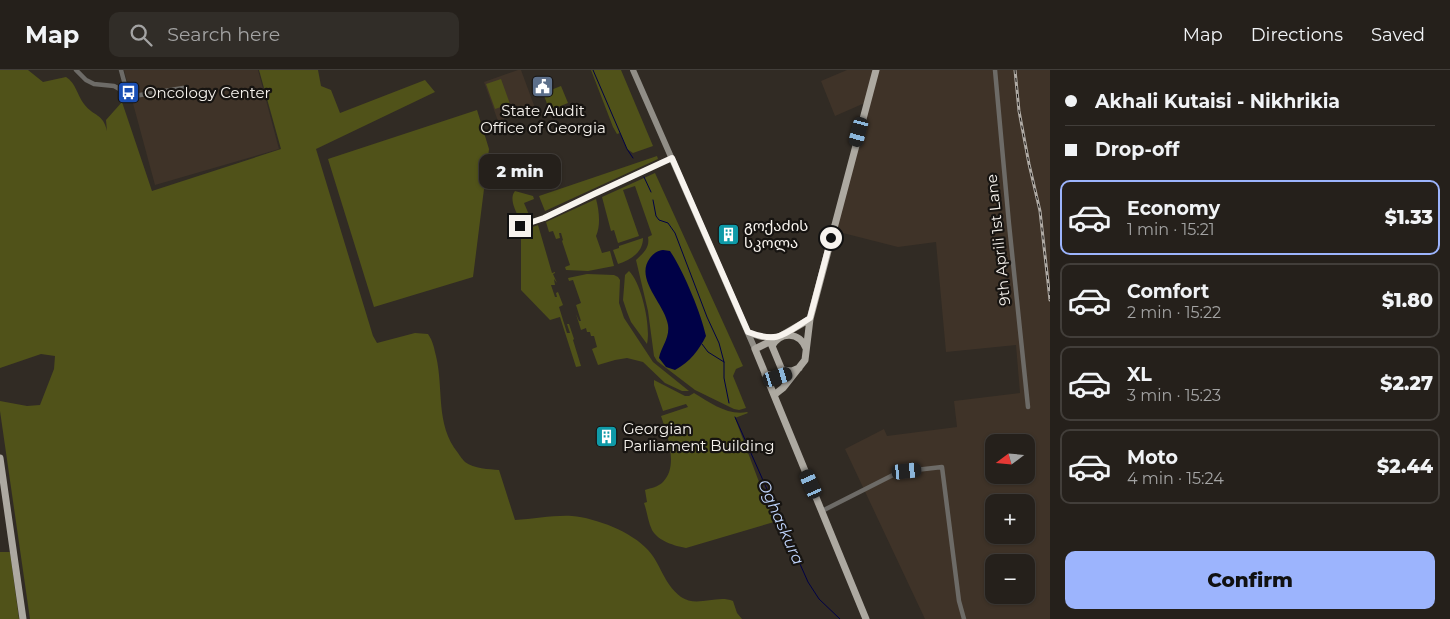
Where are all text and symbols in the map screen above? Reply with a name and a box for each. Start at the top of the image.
search box [109,12,459,57]
text: Map [25,20,79,49]
icon: search [127,21,155,49]
text: Search here [167,23,280,46]
text: Map [1183,24,1223,46]
text: Directions [1251,24,1343,46]
text: Saved [1371,24,1425,46]
public building icon: State Audit Office of Georgia [531,75,555,99]
bus stop icon: Oncology Center [116,80,140,104]
place label: Oncology Center [144,83,271,102]
text: Akhali Kutaisi - Nikhrikia [1095,90,1340,113]
place label: State Audit Office of Georgia [480,101,606,137]
car [847,116,870,148]
text: Drop-off [1095,138,1179,161]
callout: 2 min [479,154,561,188]
text: 2 min [496,162,544,181]
street label: 9th Aprili 1st Lane [982,173,1014,307]
icon: car [1067,195,1112,240]
text: Economy [1127,197,1220,220]
text: $1.33 [1385,206,1433,229]
route end [509,215,531,237]
place label: გოქაძის სკოლა [744,216,808,252]
text: 1 min · 15:21 [1127,220,1215,239]
building icon: გოქაძის სკოლა [716,222,740,246]
route start [820,227,842,249]
icon: car [1067,278,1112,323]
text: Comfort [1127,280,1209,303]
text: $1.80 [1382,289,1433,312]
text: 2 min · 15:22 [1127,303,1221,322]
icon: car [1067,361,1112,406]
text: XL [1127,363,1152,386]
car [761,365,794,389]
text: $2.27 [1380,372,1433,395]
text: 3 min · 15:23 [1127,386,1221,405]
place label: Georgian Parliament Building [623,419,774,455]
building icon: Georgian Parliament Building [595,425,619,449]
north arrow [985,434,1035,484]
map controls [985,434,1035,604]
icon: car [1067,444,1112,489]
text: Moto [1127,446,1178,469]
text: $2.44 [1377,455,1433,478]
car [891,462,922,480]
car [798,467,823,501]
text: 4 min · 15:24 [1127,469,1224,488]
water label: Oghaskura [754,477,808,568]
button: + [985,494,1035,544]
button: Confirm [1065,551,1435,609]
button: − [985,554,1035,604]

